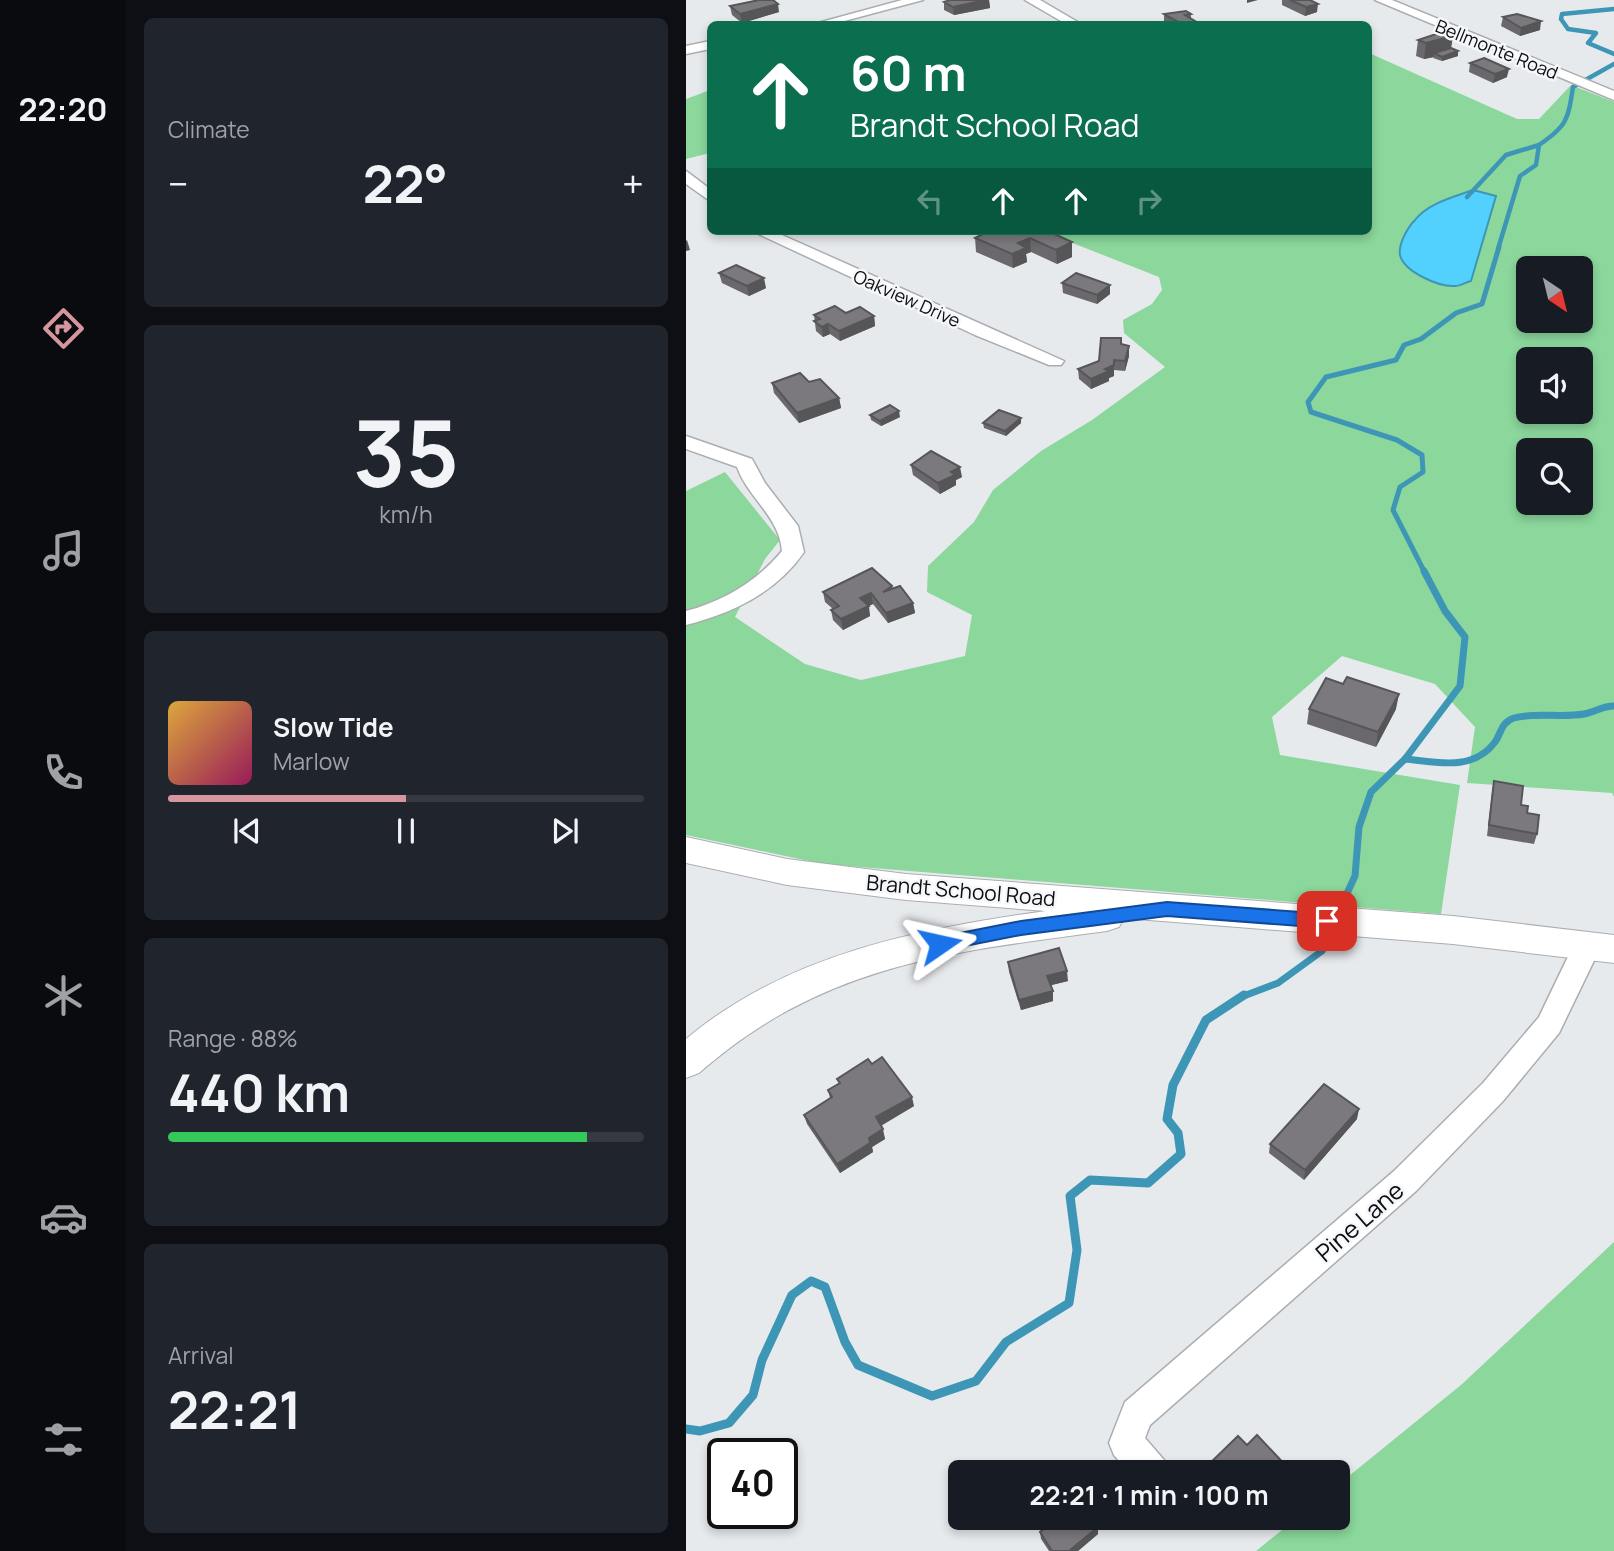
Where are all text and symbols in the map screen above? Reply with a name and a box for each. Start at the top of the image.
street label: Bellmonte Road [1432,13,1562,85]
text: 60 m [850,39,967,106]
icon: ahead [735,49,826,140]
text: 22:20 [18,87,108,131]
text: Brandt School Road [850,103,1139,147]
text: Climate [168,113,250,145]
text: 22° [363,148,448,219]
text: − [168,157,189,209]
text: + [622,157,644,209]
icon: left [911,182,949,220]
icon: ahead [984,182,1022,220]
icon: ahead [1057,182,1095,220]
icon: right [1130,182,1168,220]
north arrow [1516,256,1592,332]
map controls [1516,256,1593,515]
street label: Oakview Drive [850,264,964,332]
icon: directions [39,304,88,353]
button: sound [1516,347,1593,424]
text: 35 [353,390,459,514]
button: search [1516,438,1593,515]
text: km/h [379,498,433,530]
icon: music [39,526,88,575]
text: Slow Tide [273,709,394,745]
text: Marlow [273,745,350,777]
icon: phone [39,748,88,797]
icon: previous [228,812,266,850]
icon: pause [387,812,425,850]
icon: next [546,812,584,850]
street label: Brandt School Road [865,868,1057,912]
pin [1297,891,1357,951]
icon: arrive [1308,902,1346,940]
position arrow [903,907,977,981]
icon: climate [39,971,88,1020]
text: Range · 88% [168,1022,298,1054]
text: 440 km [168,1057,350,1128]
street label: Pine Lane [1308,1173,1410,1269]
icon: car [39,1193,88,1242]
text: Arrival [168,1339,234,1371]
text: 22:21 [168,1374,301,1445]
icon: filters [39,1415,88,1464]
speed limit sign: 40 [707,1438,798,1529]
text: 22:21 · 1 min · 100 m [1029,1477,1269,1513]

